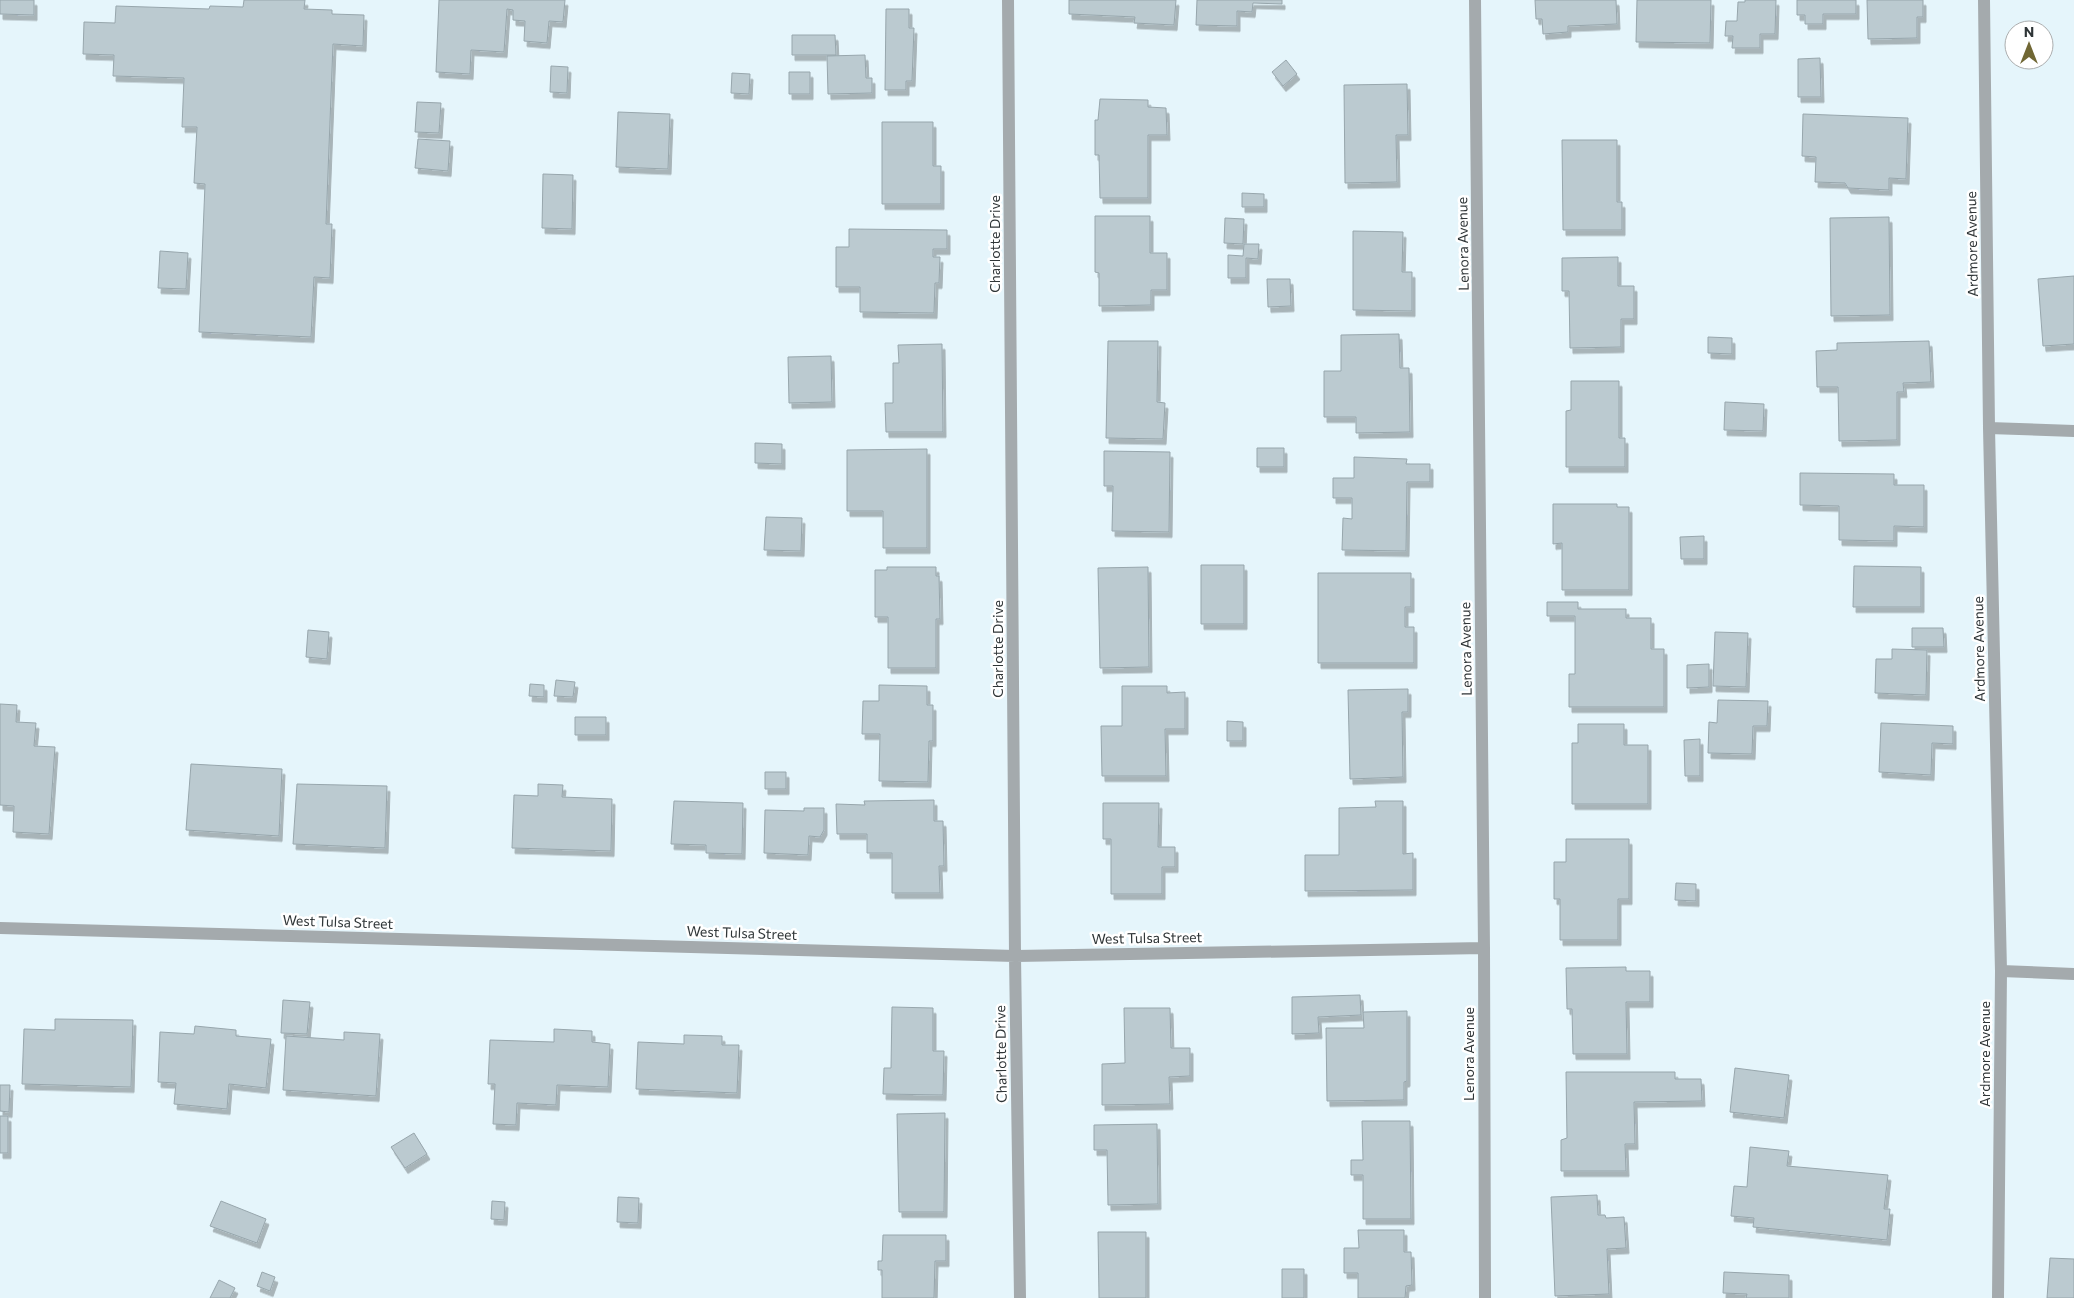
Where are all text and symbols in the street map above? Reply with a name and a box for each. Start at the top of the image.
north arrow [2004,20,2054,70]
text: N [2024,23,2034,40]
street label: Ardmore Avenue [1962,191,1981,297]
street label: Charlotte Drive [986,195,1003,293]
street label: Lenora Avenue [1453,197,1472,291]
street label: Ardmore Avenue [1969,596,1988,702]
street label: Charlotte Drive [989,600,1006,698]
street label: Lenora Avenue [1456,602,1475,696]
street label: West Tulsa Street [282,911,394,932]
street label: West Tulsa Street [686,922,798,943]
street label: West Tulsa Street [1092,928,1203,947]
street label: Ardmore Avenue [1976,1001,1993,1107]
street label: Charlotte Drive [991,1005,1010,1103]
street label: Lenora Avenue [1460,1007,1477,1101]

